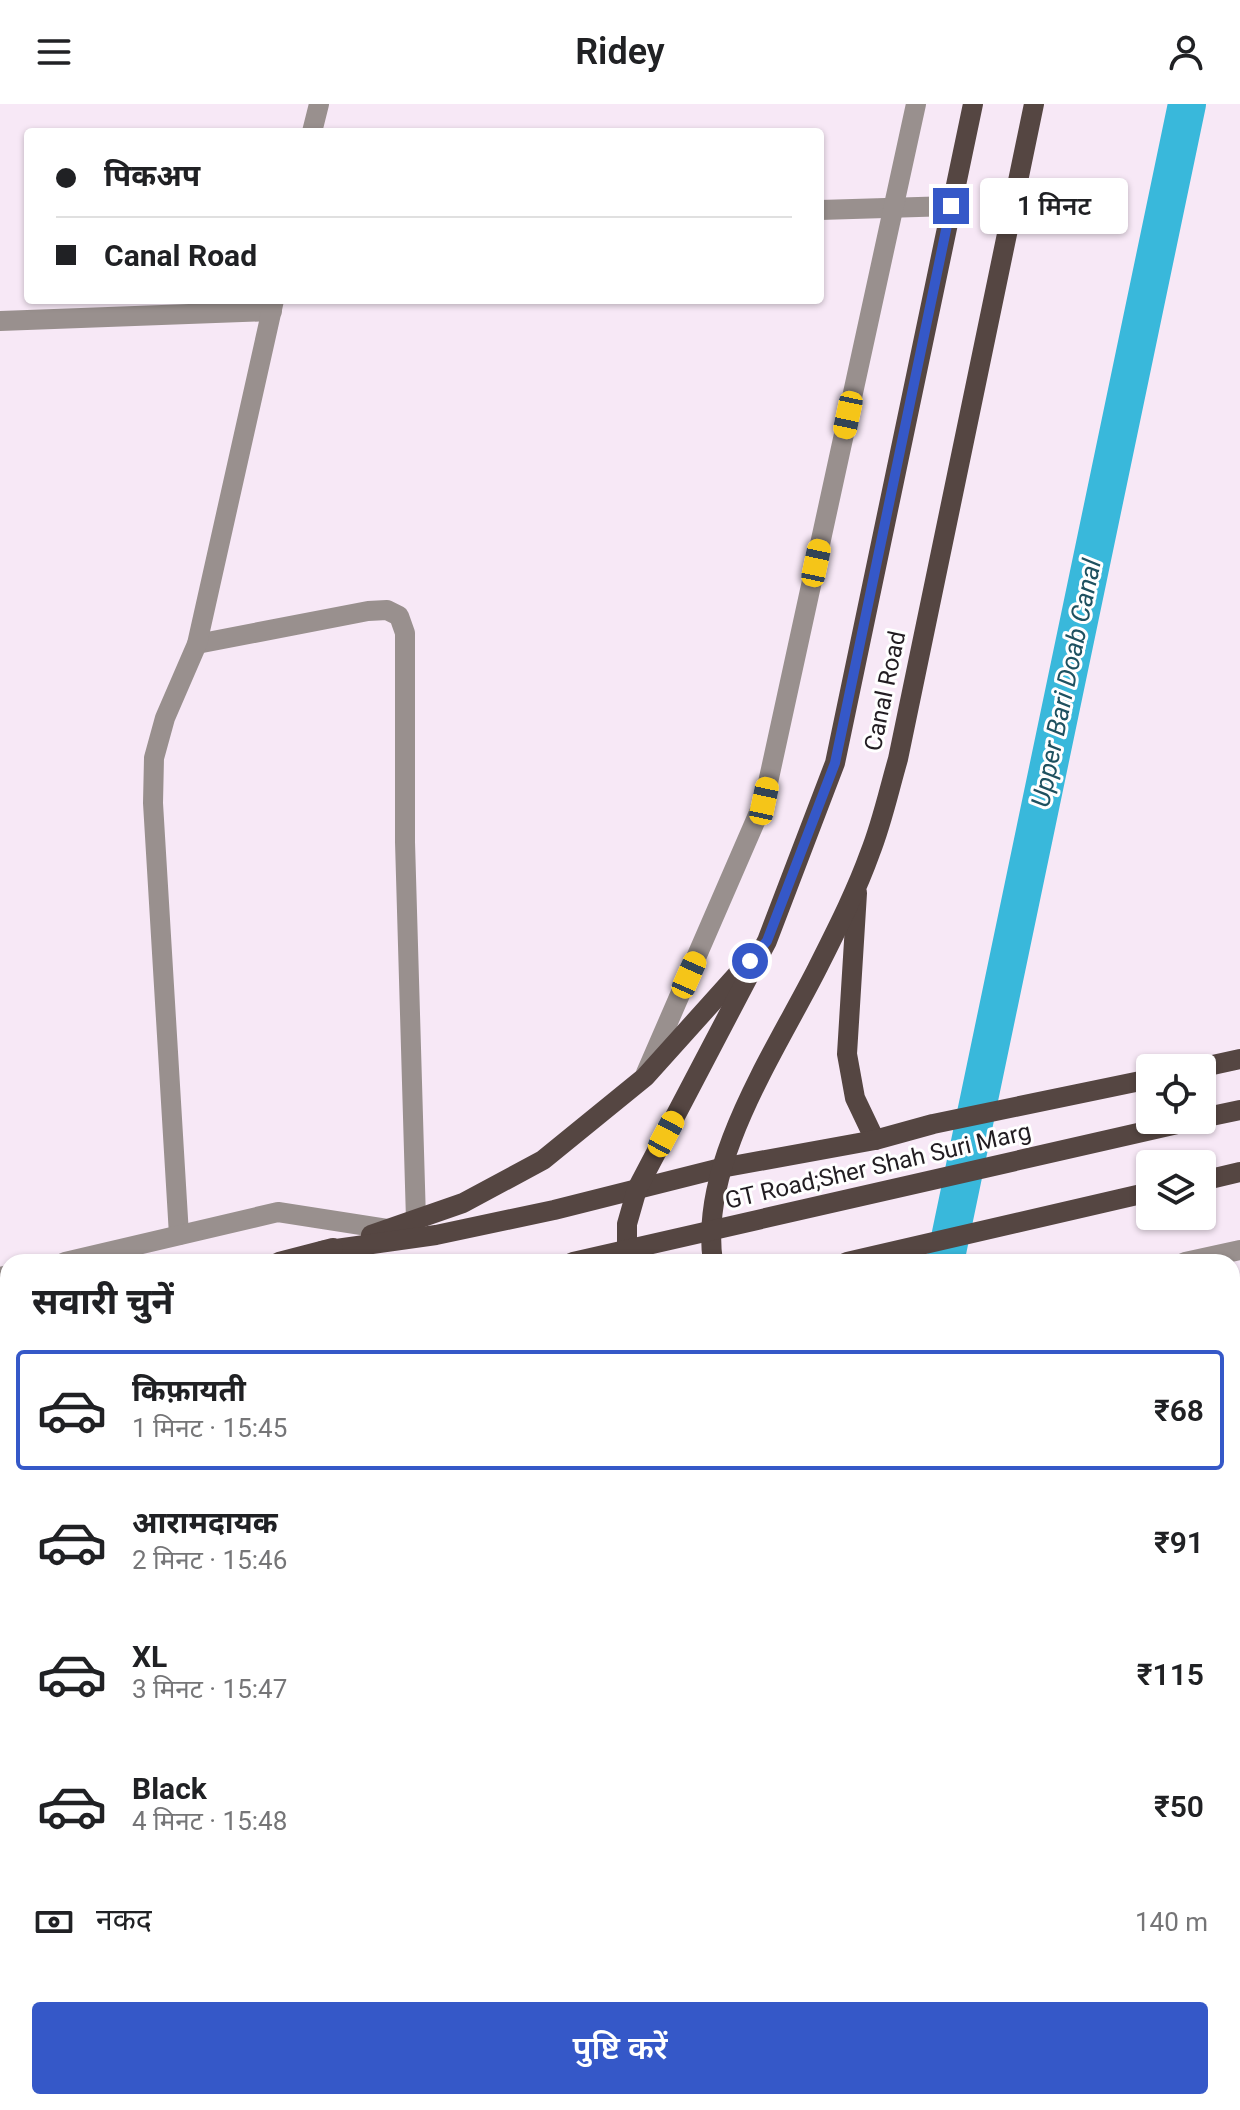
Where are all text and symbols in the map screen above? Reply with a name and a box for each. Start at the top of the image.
icon: menu [32,30,76,74]
icon: person [1164,30,1208,74]
text: Ridey [575,31,665,73]
text: पिकअप [104,158,200,193]
callout: 1 मिनट [979,178,1127,234]
route end [933,188,969,224]
text: 1 मिनट [1017,191,1091,221]
text: Canal Road [104,238,257,273]
car [831,389,865,441]
car [799,537,833,589]
water label: Upper Bari Doab Canal [1025,555,1107,810]
street label: Canal Road [859,628,911,754]
car [747,775,781,827]
route start [732,943,768,979]
car [668,948,710,1002]
map controls [1136,1054,1216,1230]
button: locate [1136,1054,1216,1134]
car [644,1107,688,1161]
street label: GT Road;Sher Shah Suri Marg [722,1117,1034,1215]
button: layers [1136,1150,1216,1230]
text: सवारी चुनें [32,1281,173,1323]
text: किफ़ायती [132,1373,246,1408]
icon: car [36,1374,108,1446]
text: ₹68 [1154,1393,1204,1428]
text: 1 मिनट · 15:45 [132,1413,287,1443]
text: आरामदायक [132,1505,278,1540]
icon: car [36,1506,108,1578]
text: ₹91 [1154,1525,1204,1560]
text: 2 मिनट · 15:46 [132,1545,287,1575]
icon: car [36,1638,108,1710]
text: XL [132,1639,167,1674]
text: ₹115 [1137,1657,1204,1692]
text: 3 मिनट · 15:47 [132,1674,287,1704]
icon: car [36,1770,108,1842]
text: Black [132,1771,207,1806]
text: ₹50 [1154,1789,1204,1824]
text: 4 मिनट · 15:48 [132,1806,287,1836]
icon: cash [32,1900,76,1944]
text: नकद [96,1902,152,1937]
text: 140 m [1135,1907,1208,1937]
button: पुष्टि करें [32,2002,1208,2094]

